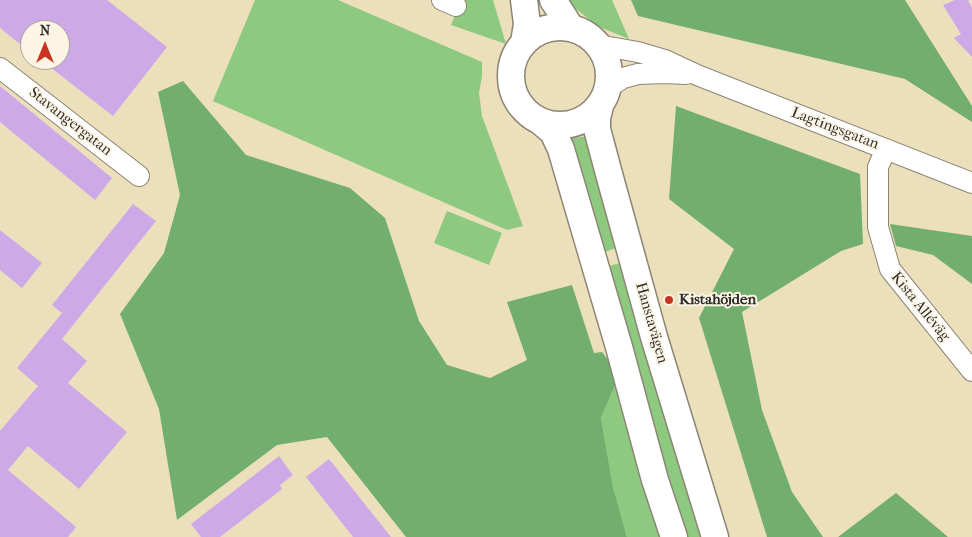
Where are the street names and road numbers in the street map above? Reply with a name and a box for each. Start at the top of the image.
street label: Stavangergatan [25,84,115,160]
street label: Lagtingsgatan [789,104,881,154]
street label: Kista Alléväg [887,269,953,345]
street label: Hanstavägen [631,280,671,366]

